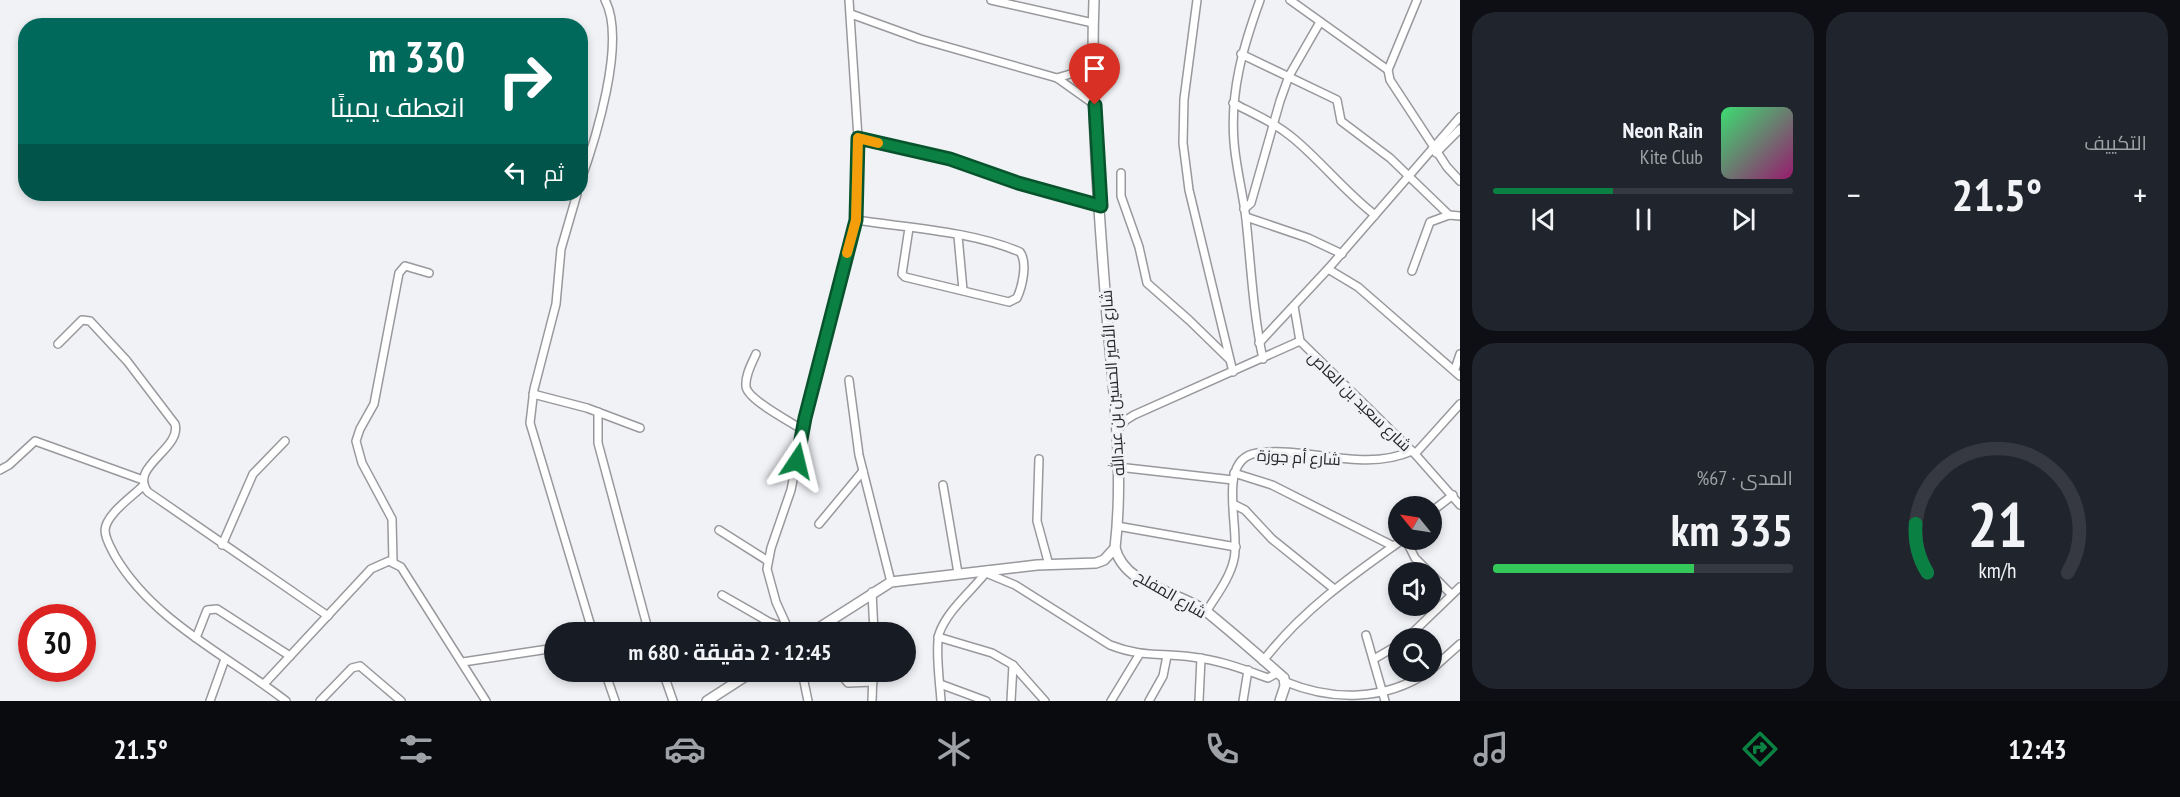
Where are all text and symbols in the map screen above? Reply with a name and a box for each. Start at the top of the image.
text: 330 m [368,29,465,84]
icon: right [486,42,564,120]
pin [1069,43,1120,105]
icon: arrive [1078,52,1111,85]
text: انعطف يمينًا [330,90,465,124]
text: Neon Rain [1623,116,1703,144]
text: التكييف [2084,130,2147,156]
text: Kite Club [1640,144,1703,170]
icon: left [499,156,532,189]
text: ثم [544,159,564,187]
text: 21.5° [1952,165,2042,223]
text: − [1847,173,1861,216]
text: + [2133,173,2147,216]
icon: previous [1527,203,1560,236]
icon: pause [1627,203,1660,236]
icon: next [1727,203,1760,236]
street label: شارع الأمير الحسين بن عبدالله [1096,289,1130,477]
street label: شارع سعيد بن العاص [1303,347,1416,457]
position arrow [765,429,829,493]
street label: شارع أم جوزة [1257,445,1341,471]
text: المدى · 67% [1697,465,1793,491]
text: 21 [1967,483,2027,564]
north arrow [1388,496,1442,550]
map controls [1388,496,1442,682]
text: 335 km [1671,500,1793,558]
text: km/h [1978,556,2016,584]
button: sound [1388,562,1442,616]
street label: شارع المفلح [1131,566,1210,624]
speed limit sign: 30 [18,604,96,682]
button: search [1388,628,1442,682]
text: 12:45 · 2 دقيقة · 680 m [629,638,831,666]
icon: filters [395,728,437,770]
icon: car [664,728,706,770]
icon: climate [933,728,975,770]
icon: phone [1201,728,1243,770]
icon: music [1470,728,1512,770]
icon: directions [1739,728,1781,770]
text: 21.5° [114,732,168,766]
text: 12:43 [2008,732,2067,766]

